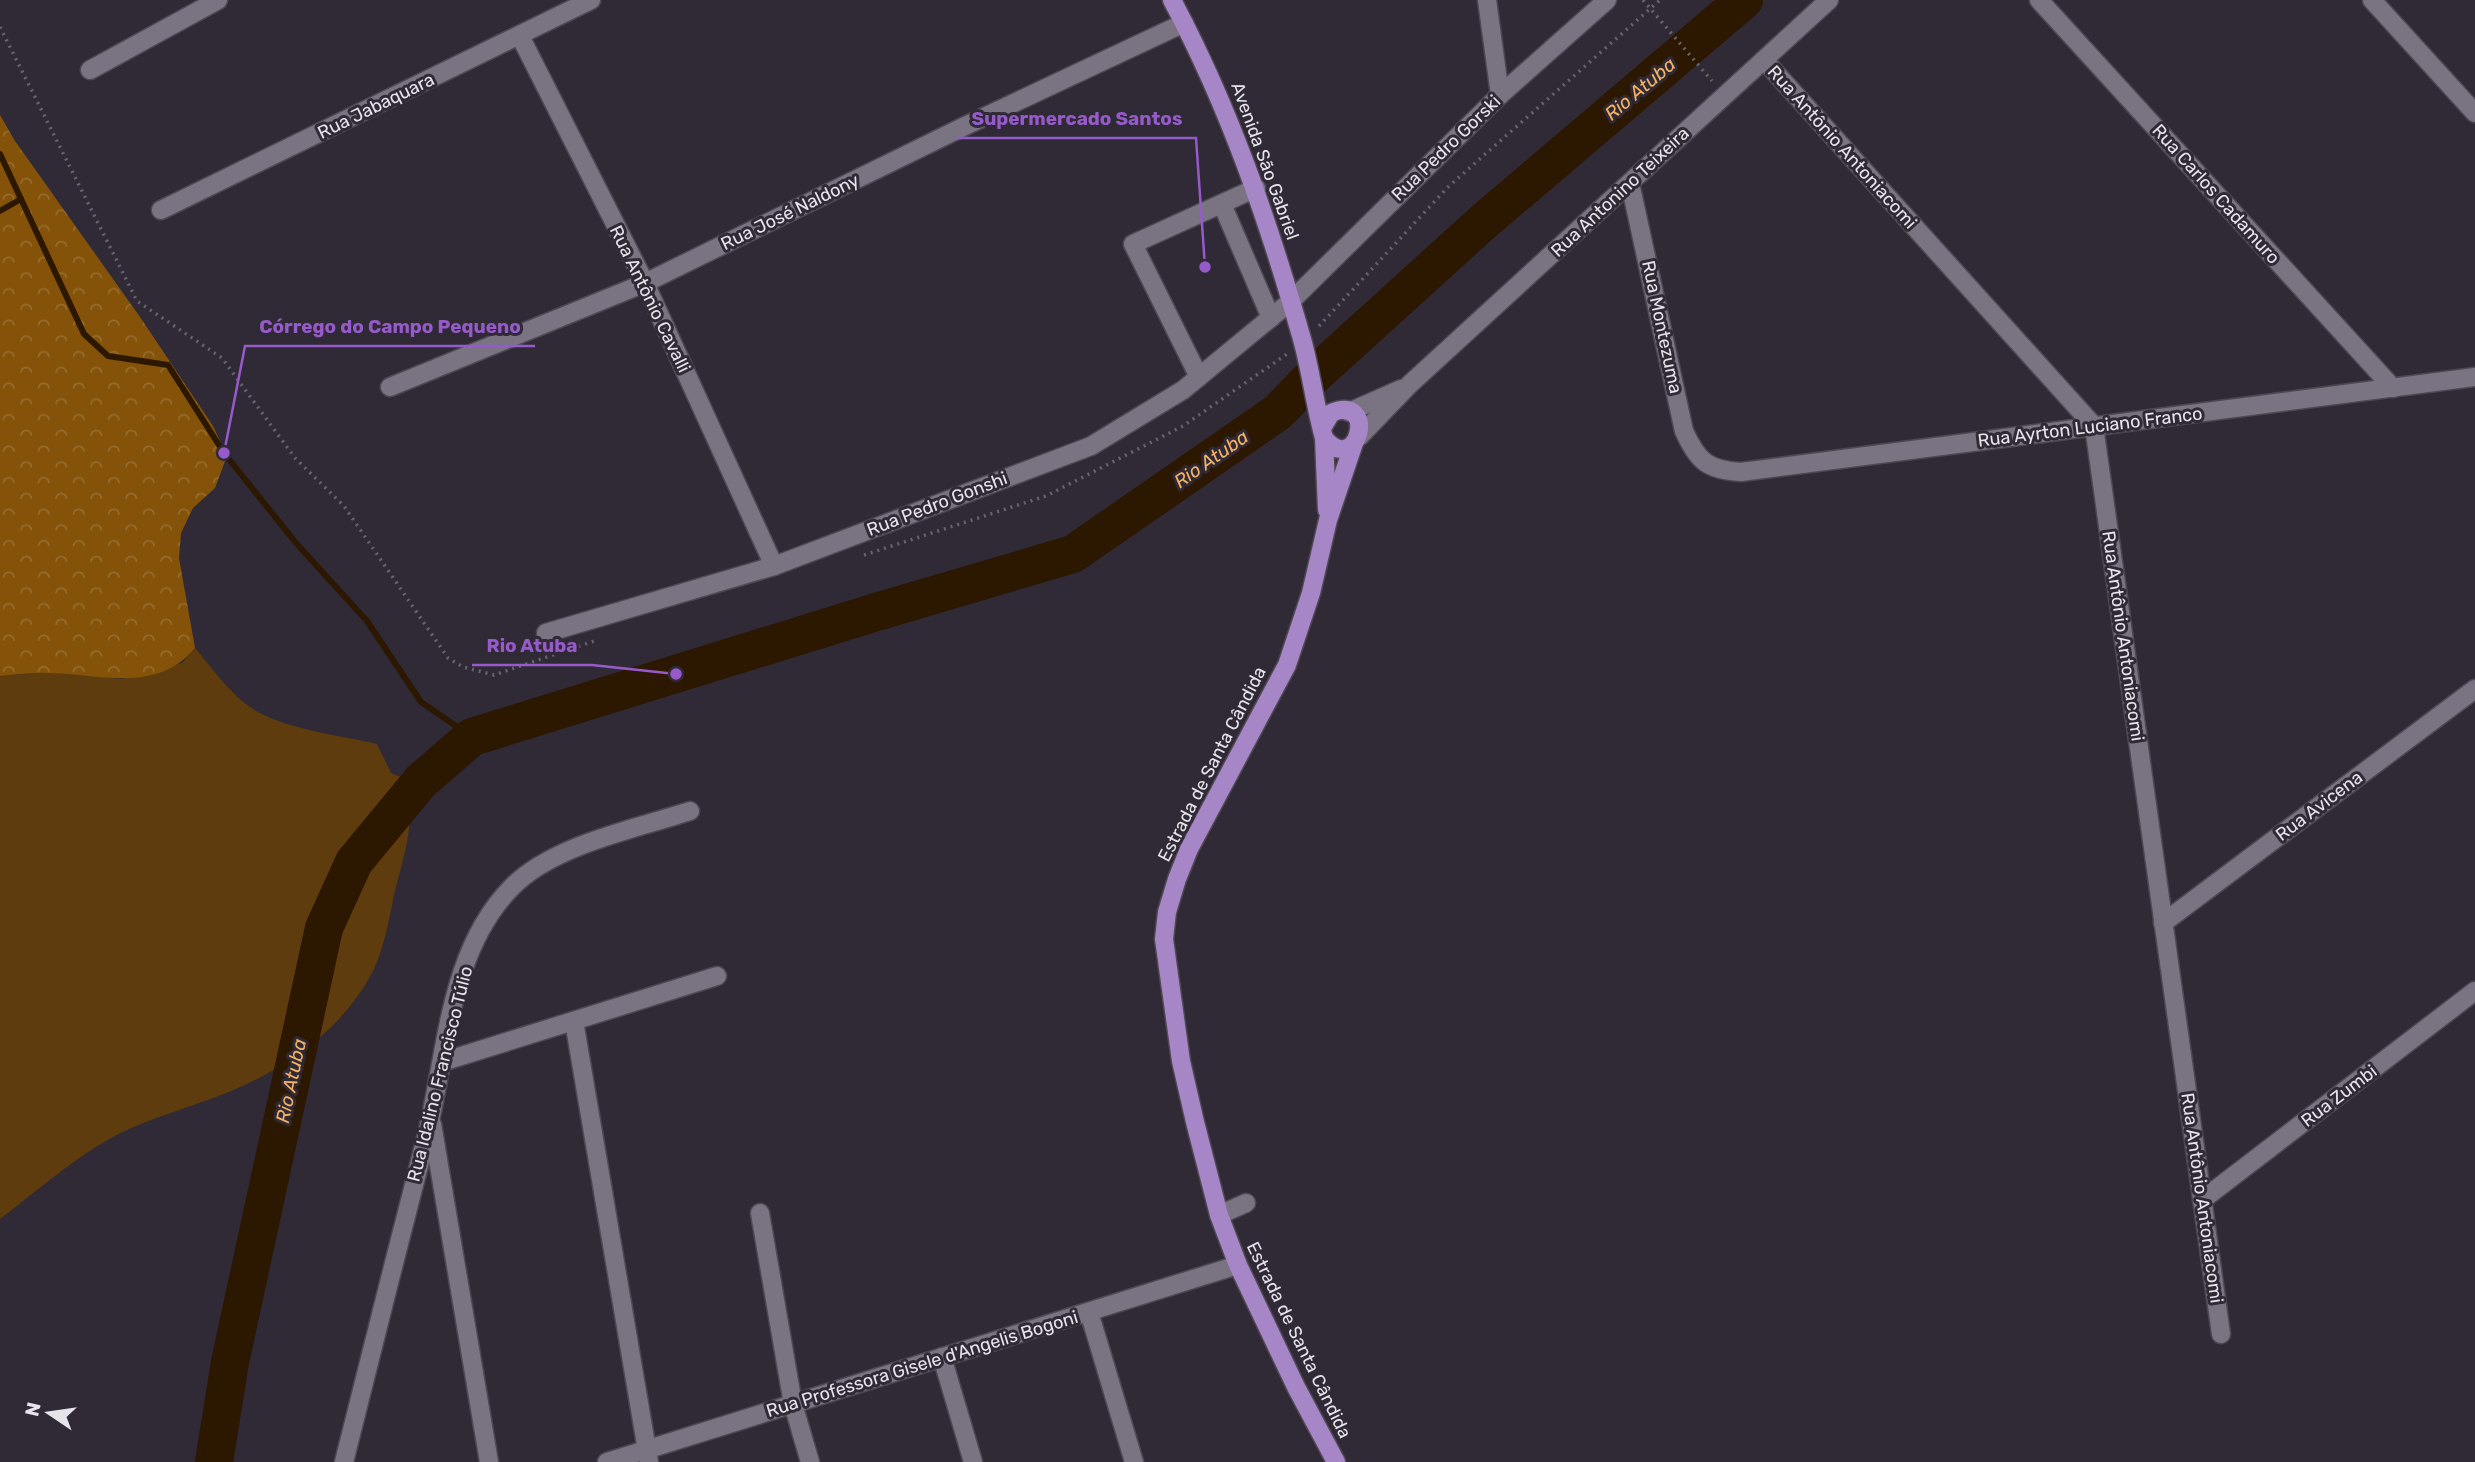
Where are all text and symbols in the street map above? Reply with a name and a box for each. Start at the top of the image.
water label: Rio Atuba [1600,53,1680,125]
street label: Rua Antônio Antoniacomi [1763,61,1921,233]
street label: Rua Jabaquara [314,68,438,144]
street label: Avenida São Gabriel [1226,79,1304,243]
street label: Rua Pedro Gorski [1387,90,1505,206]
callout: Supermercado Santos [957,98,1196,138]
text: Supermercado Santos [972,107,1182,130]
street label: Rua Carlos Cadamuro [2147,120,2285,268]
street label: Rua Antonino Teixeira [1546,122,1694,262]
street label: Rua José Naldony [717,169,863,255]
street label: Rua Antônio Cavalli [605,222,695,376]
street label: Rua Montezuma [1637,258,1687,396]
callout: Córrego do Campo Pequeno [245,306,535,346]
text: Córrego do Campo Pequeno [259,315,521,338]
street label: Rua Ayrton Luciano Franco [1976,402,2204,452]
water label: Rio Atuba [1169,425,1253,493]
street label: Rua Pedro Gonshi [864,467,1010,541]
street label: Rua Antônio Antoniacomi [2097,529,2149,743]
callout: Rio Atuba [472,625,592,665]
text: Rio Atuba [487,634,577,657]
street label: Estrada de Santa Cândida [1153,663,1271,865]
street label: Rua Avicena [2271,766,2367,846]
street label: Rua Idalino Francisco Túlio [403,964,477,1184]
water label: Rio Atuba [271,1037,311,1125]
street label: Rua Zumbi [2297,1060,2381,1132]
street label: Rua Antônio Antoniacomi [2176,1091,2228,1305]
street label: Estrada de Santa Cândida [1242,1238,1356,1442]
street label: Rua Professora Gisele d'Angelis Bogoni [763,1306,1081,1422]
north arrow [14,1378,84,1448]
text: N [20,1400,46,1419]

